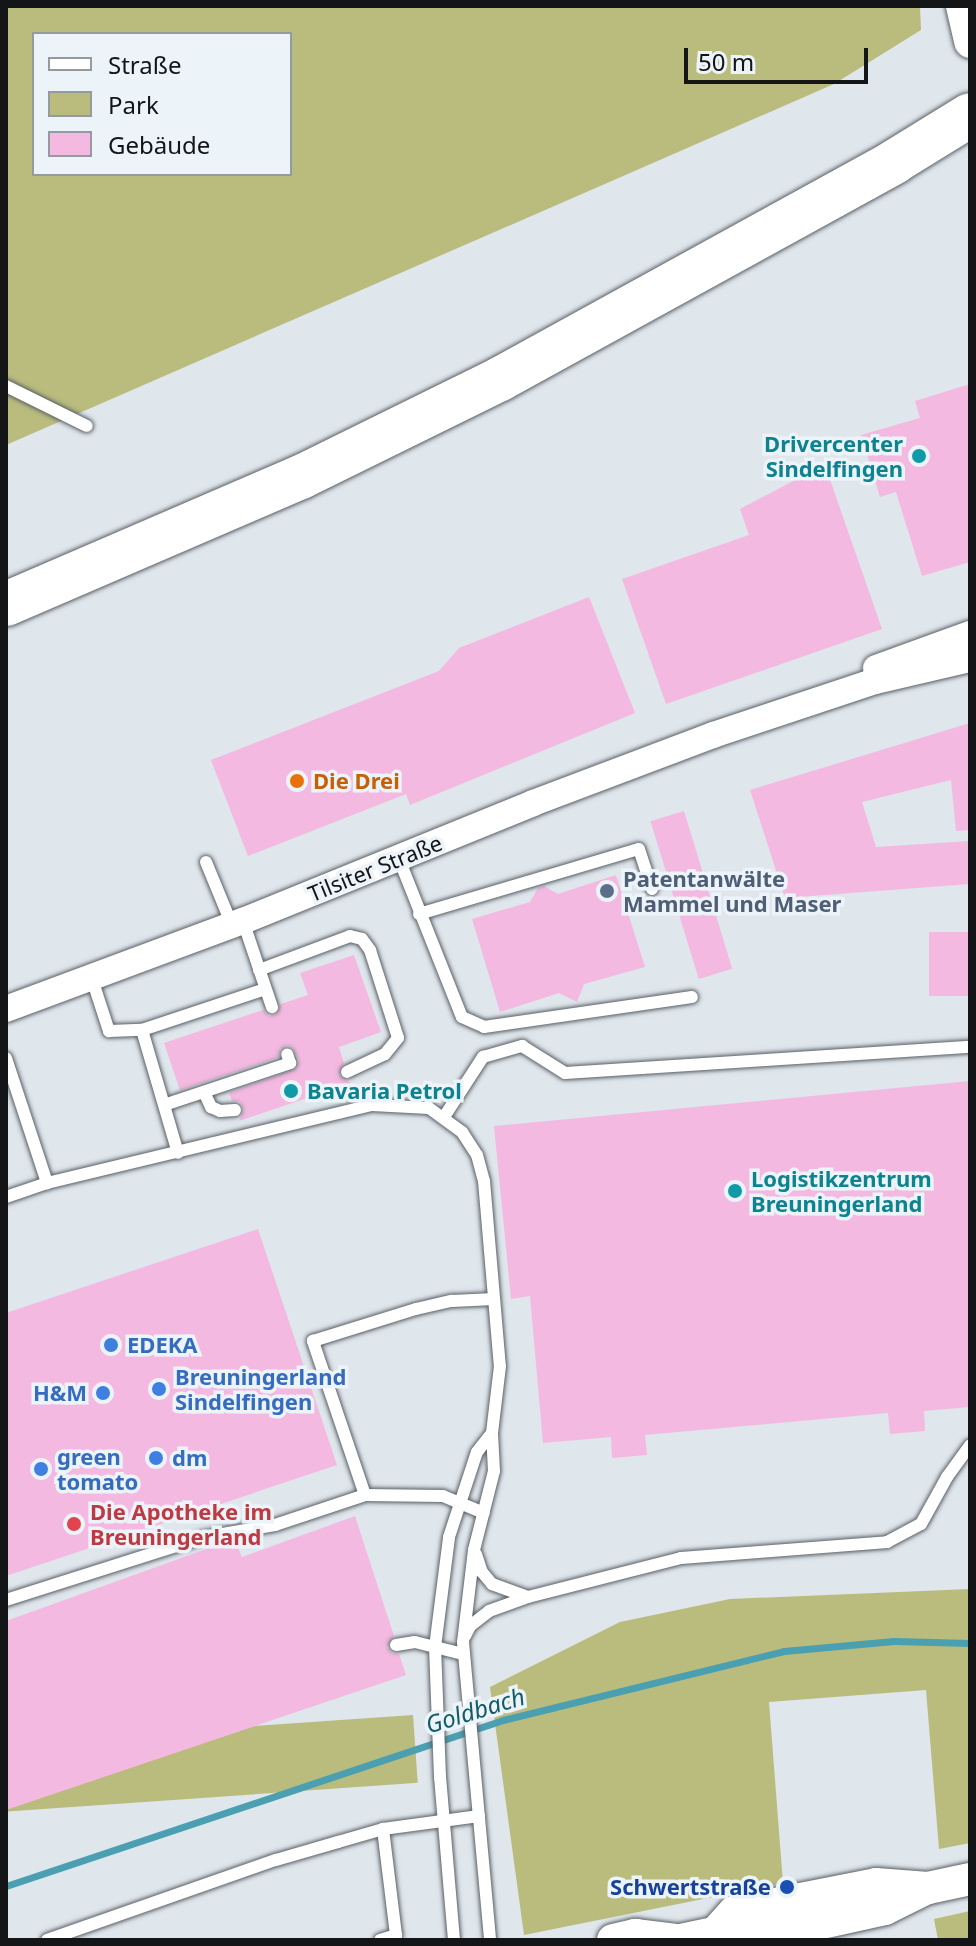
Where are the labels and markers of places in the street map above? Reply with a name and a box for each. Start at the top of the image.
place label: Drivercenter Sindelfingen [764,430,903,482]
marker: Drivercenter Sindelfingen [910,447,928,465]
place label: Die Drei [313,768,400,794]
marker: Die Drei [288,772,306,790]
place label: Patentanwälte Mammel und Maser [623,865,841,916]
marker: Patentanwälte Mammel und Maser [598,882,616,900]
place label: Bavaria Petrol [307,1078,462,1104]
marker: Bavaria Petrol [282,1082,300,1100]
place label: Logistikzentrum Breuningerland [751,1165,932,1216]
marker: Logistikzentrum Breuningerland [726,1182,744,1200]
place label: EDEKA [127,1332,198,1358]
marker: EDEKA [102,1336,120,1354]
place label: Breuningerland Sindelfingen [175,1363,346,1414]
place label: H&M [33,1380,87,1406]
marker: Breuningerland Sindelfingen [150,1380,168,1398]
marker: H&M [94,1384,112,1402]
place label: green tomato [57,1443,138,1494]
place label: dm [172,1445,207,1471]
marker: dm [147,1449,165,1467]
marker: green tomato [32,1460,50,1478]
place label: Die Apotheke im Breuningerland [90,1498,272,1550]
marker: Die Apotheke im Breuningerland [65,1515,83,1533]
place label: Schwertstraße [610,1874,771,1900]
marker: Schwertstraße [778,1878,796,1896]

